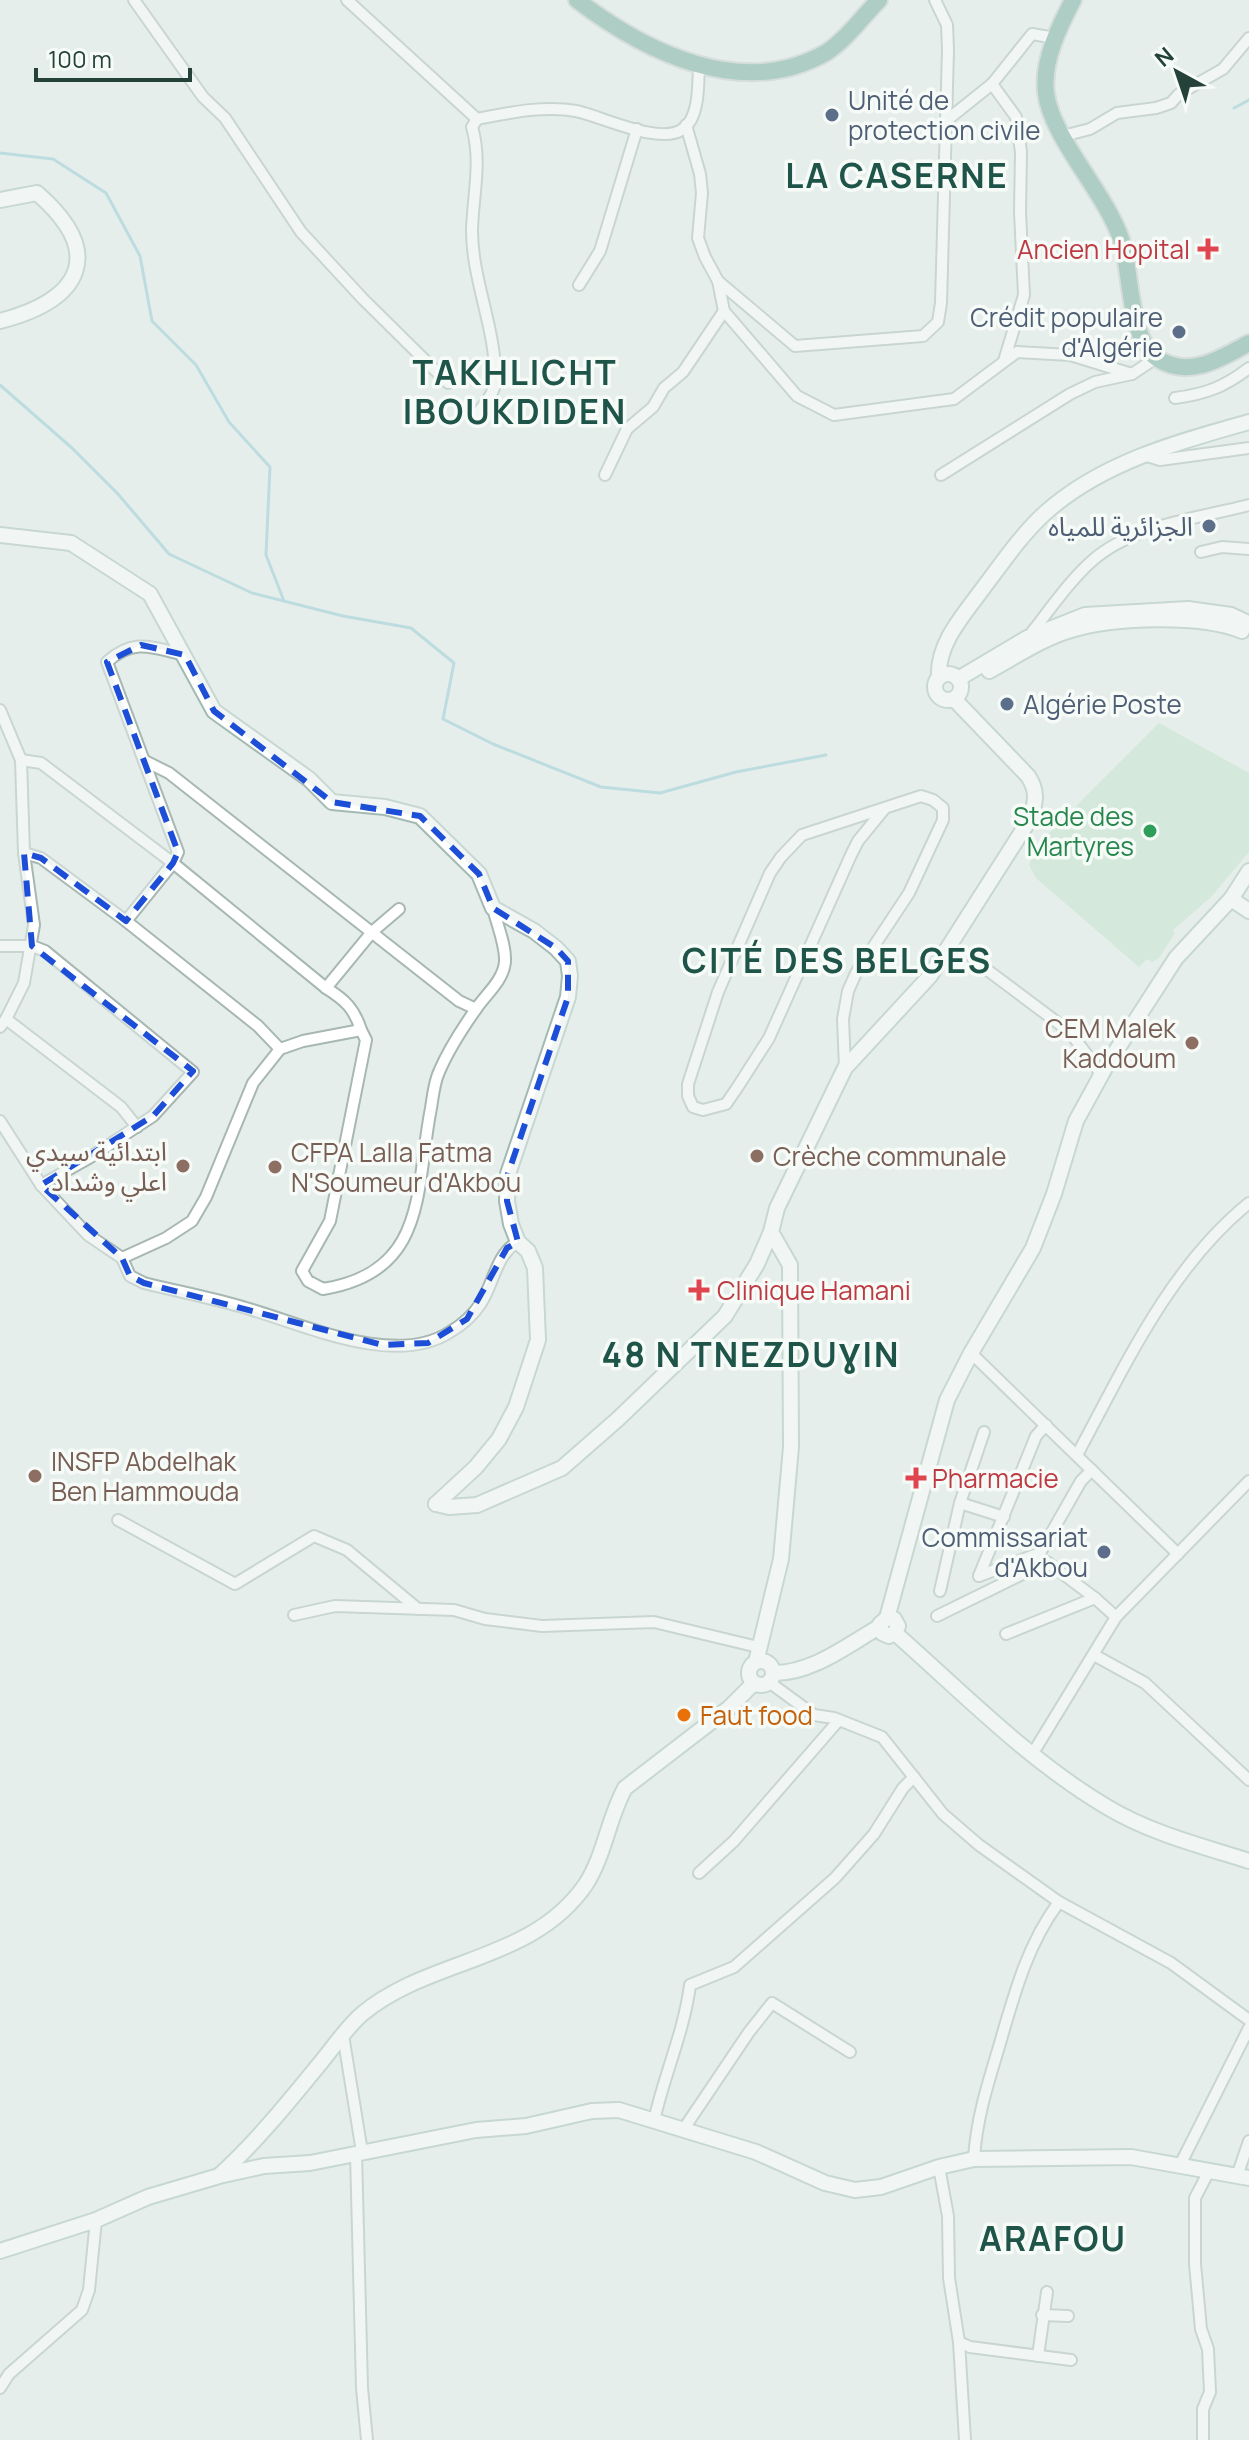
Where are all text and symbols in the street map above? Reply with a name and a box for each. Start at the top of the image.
scale bar [36,32,190,82]
north arrow [1137,32,1217,112]
text: N [1148,40,1180,73]
text: 100 m [48,42,112,75]
place label: Unité de protection civile [848,82,1041,148]
marker: Unité de protection civile [823,106,841,124]
district label: LA CASERNE [785,152,1009,198]
place label: Ancien Hopital [1017,231,1190,267]
marker: Ancien Hopital [1197,238,1219,260]
place label: Crédit populaire d'Algérie [970,299,1163,365]
marker: Crédit populaire d'Algérie [1170,323,1188,341]
district label: TAKHLICHT IBOUKDIDEN [403,349,627,434]
place label: الجزائرية للمياه [1048,508,1193,544]
marker: الجزائرية للمياه [1200,517,1218,535]
place label: Algérie Poste [1023,686,1182,722]
marker: Algérie Poste [998,695,1016,713]
place label: Stade des Martyres [1013,798,1134,864]
marker: Stade des Martyres [1141,822,1159,840]
district label: CITÉ DES BELGES [682,937,992,983]
place label: CEM Malek Kaddoum [1045,1010,1177,1076]
marker: CEM Malek Kaddoum [1183,1034,1201,1052]
place label: ابتدائية سيدي اعلي وشداد [26,1133,167,1202]
place label: CFPA Lalla Fatma N'Soumeur d'Akbou [291,1134,521,1200]
place label: Crèche communale [773,1138,1006,1174]
marker: Crèche communale [748,1147,766,1165]
marker: ابتدائية سيدي اعلي وشداد [174,1157,192,1175]
marker: CFPA Lalla Fatma N'Soumeur d'Akbou [266,1158,284,1176]
place label: Clinique Hamani [717,1272,911,1308]
marker: Clinique Hamani [688,1279,710,1301]
district label: 48 N TNEZDUƔIN [602,1331,900,1377]
place label: INSFP Abdelhak Ben Hammouda [51,1443,239,1509]
place label: Pharmacie [932,1460,1059,1496]
marker: INSFP Abdelhak Ben Hammouda [26,1467,44,1485]
marker: Pharmacie [907,1469,925,1487]
place label: Commissariat d'Akbou [922,1519,1088,1585]
marker: Commissariat d'Akbou [1095,1543,1113,1561]
place label: Faut food [700,1697,813,1733]
marker: Faut food [675,1706,693,1724]
district label: ARAFOU [979,2215,1127,2261]

